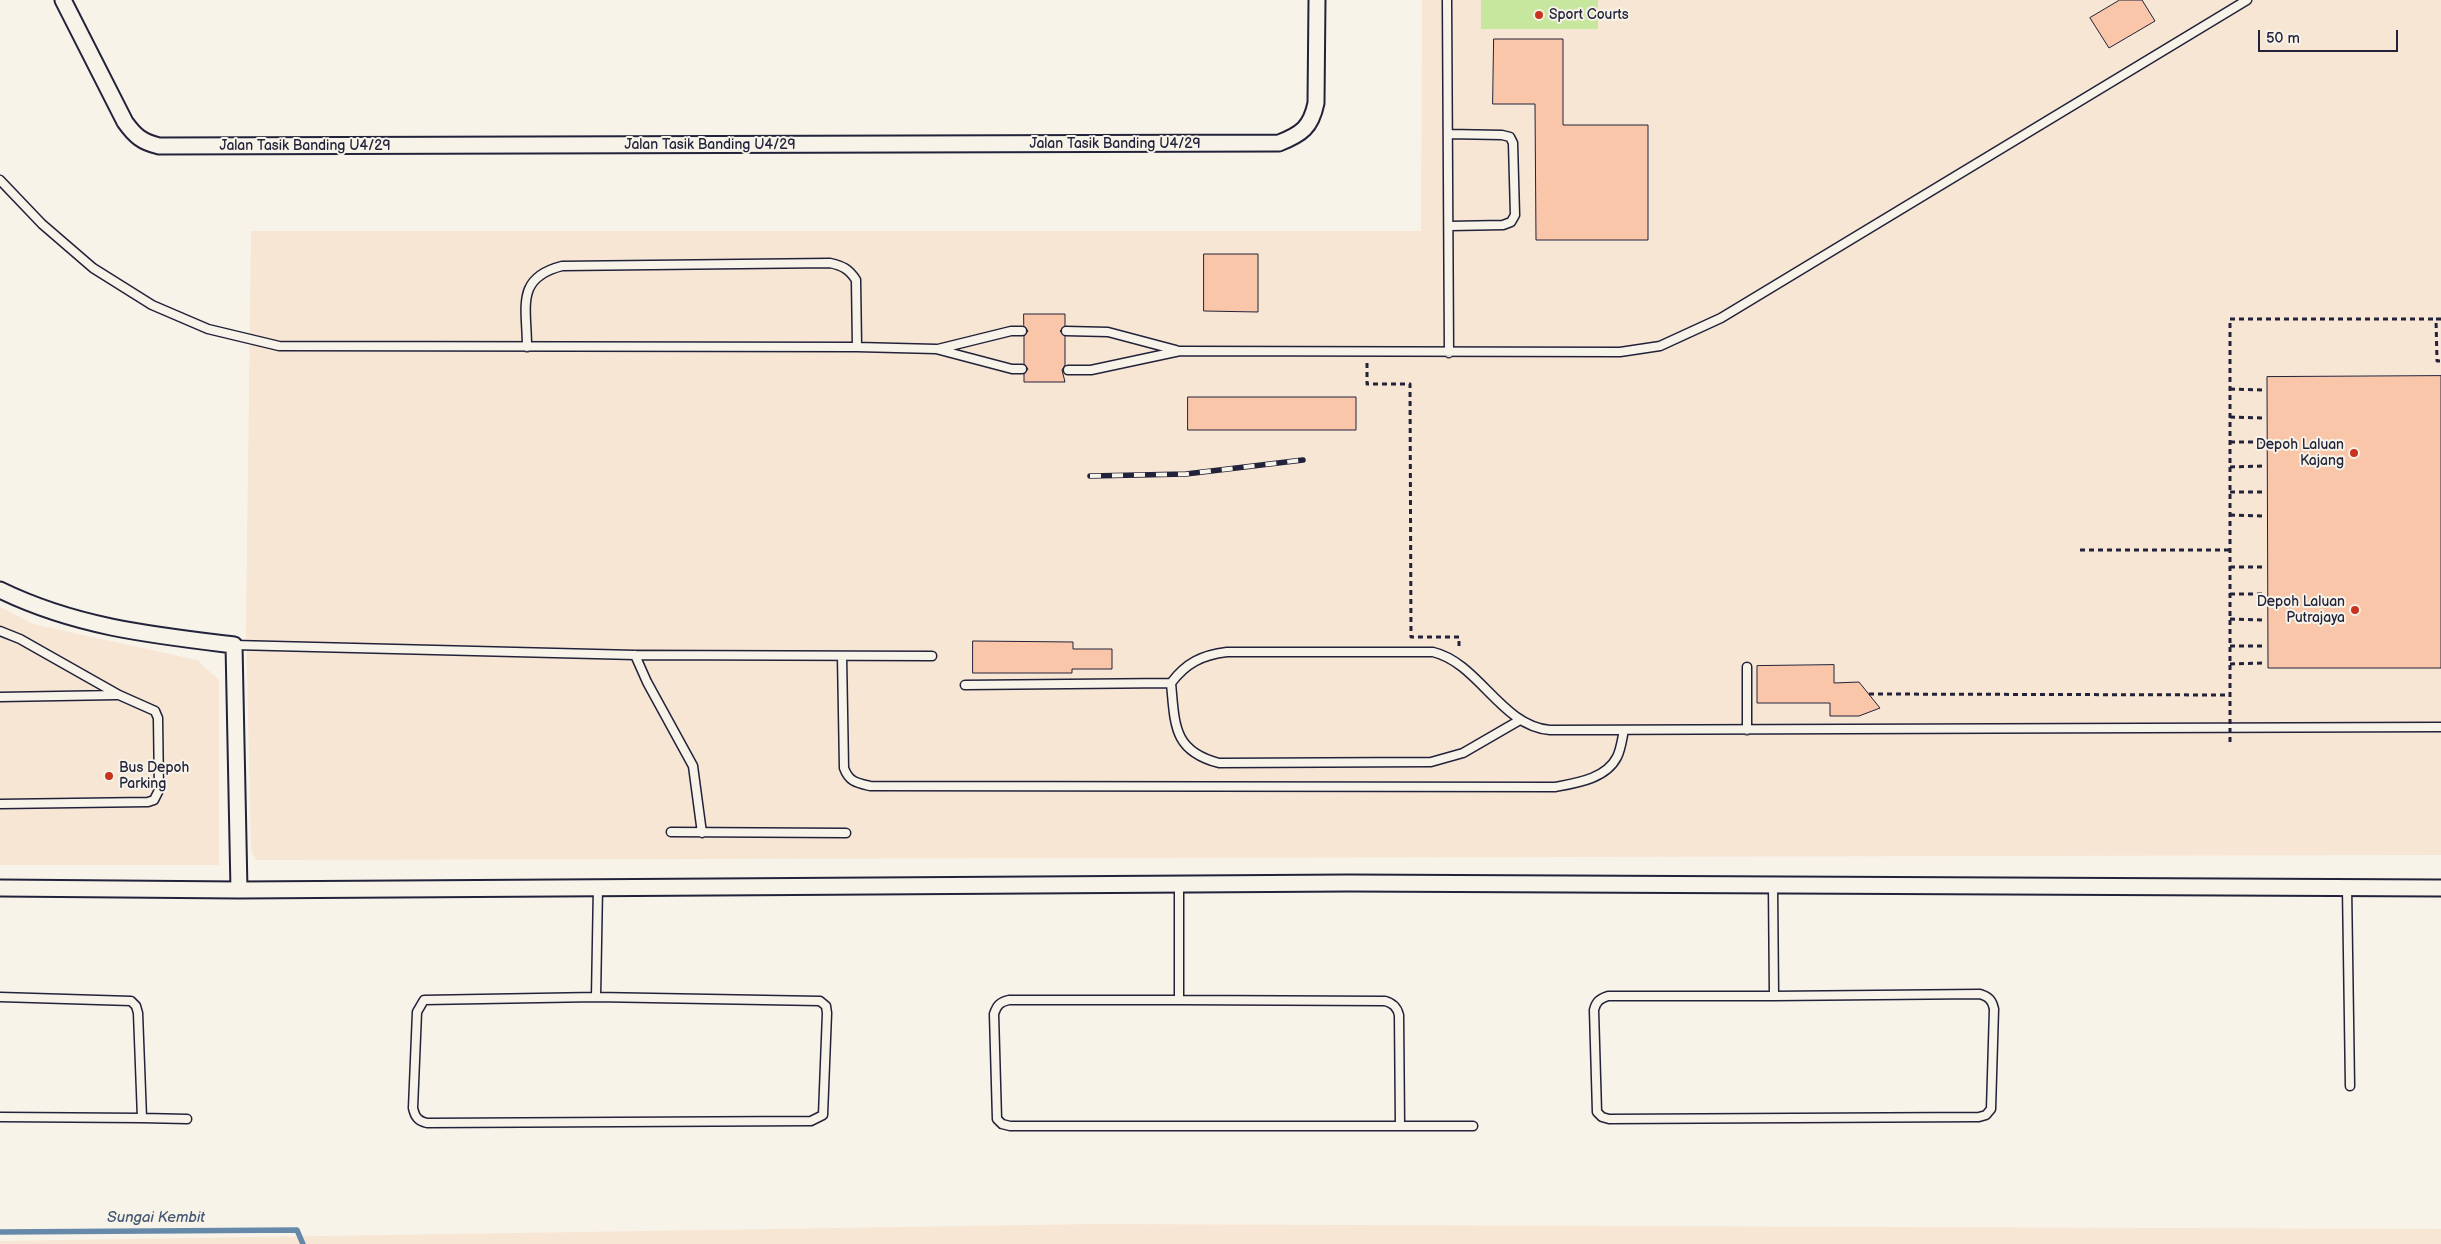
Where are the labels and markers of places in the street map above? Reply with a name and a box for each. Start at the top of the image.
place label: Sport Courts [1549,7,1629,23]
marker: Sport Courts [1533,9,1545,21]
place label: Depoh Laluan Kajang [2256,437,2344,470]
marker: Depoh Laluan Kajang [2348,447,2360,459]
place label: Depoh Laluan Putrajaya [2257,594,2345,626]
marker: Depoh Laluan Putrajaya [2349,604,2361,616]
place label: Bus Depoh Parking [119,760,189,792]
marker: Bus Depoh Parking [103,770,115,782]

